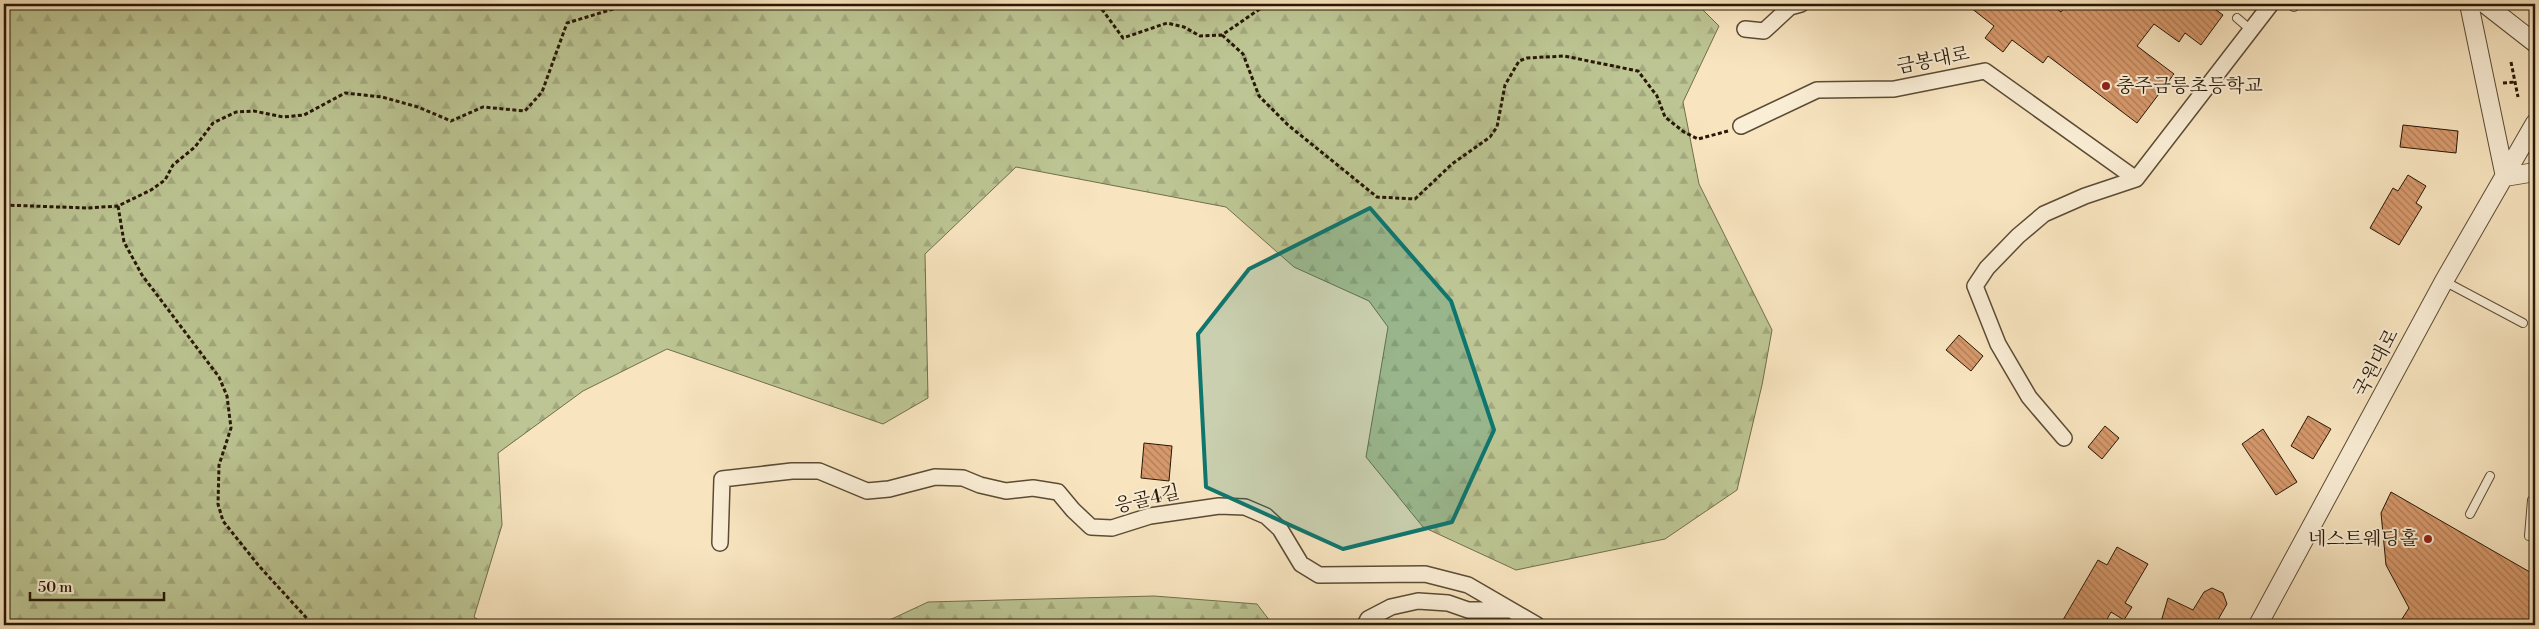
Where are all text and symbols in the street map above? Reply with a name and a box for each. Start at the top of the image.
street label: 금봉대로 [1895,41,1971,79]
place label: 충주금릉초등학교 [2116,74,2263,98]
marker: 충주금릉초등학교 [2100,80,2112,92]
street label: 국원대로 [2348,325,2404,401]
street label: 응골4길 [1112,480,1182,518]
place label: 네스트웨딩홀 [2308,527,2418,551]
marker: 네스트웨딩홀 [2422,533,2434,545]
scale bar [30,569,164,601]
text: 50 m [38,578,72,597]

